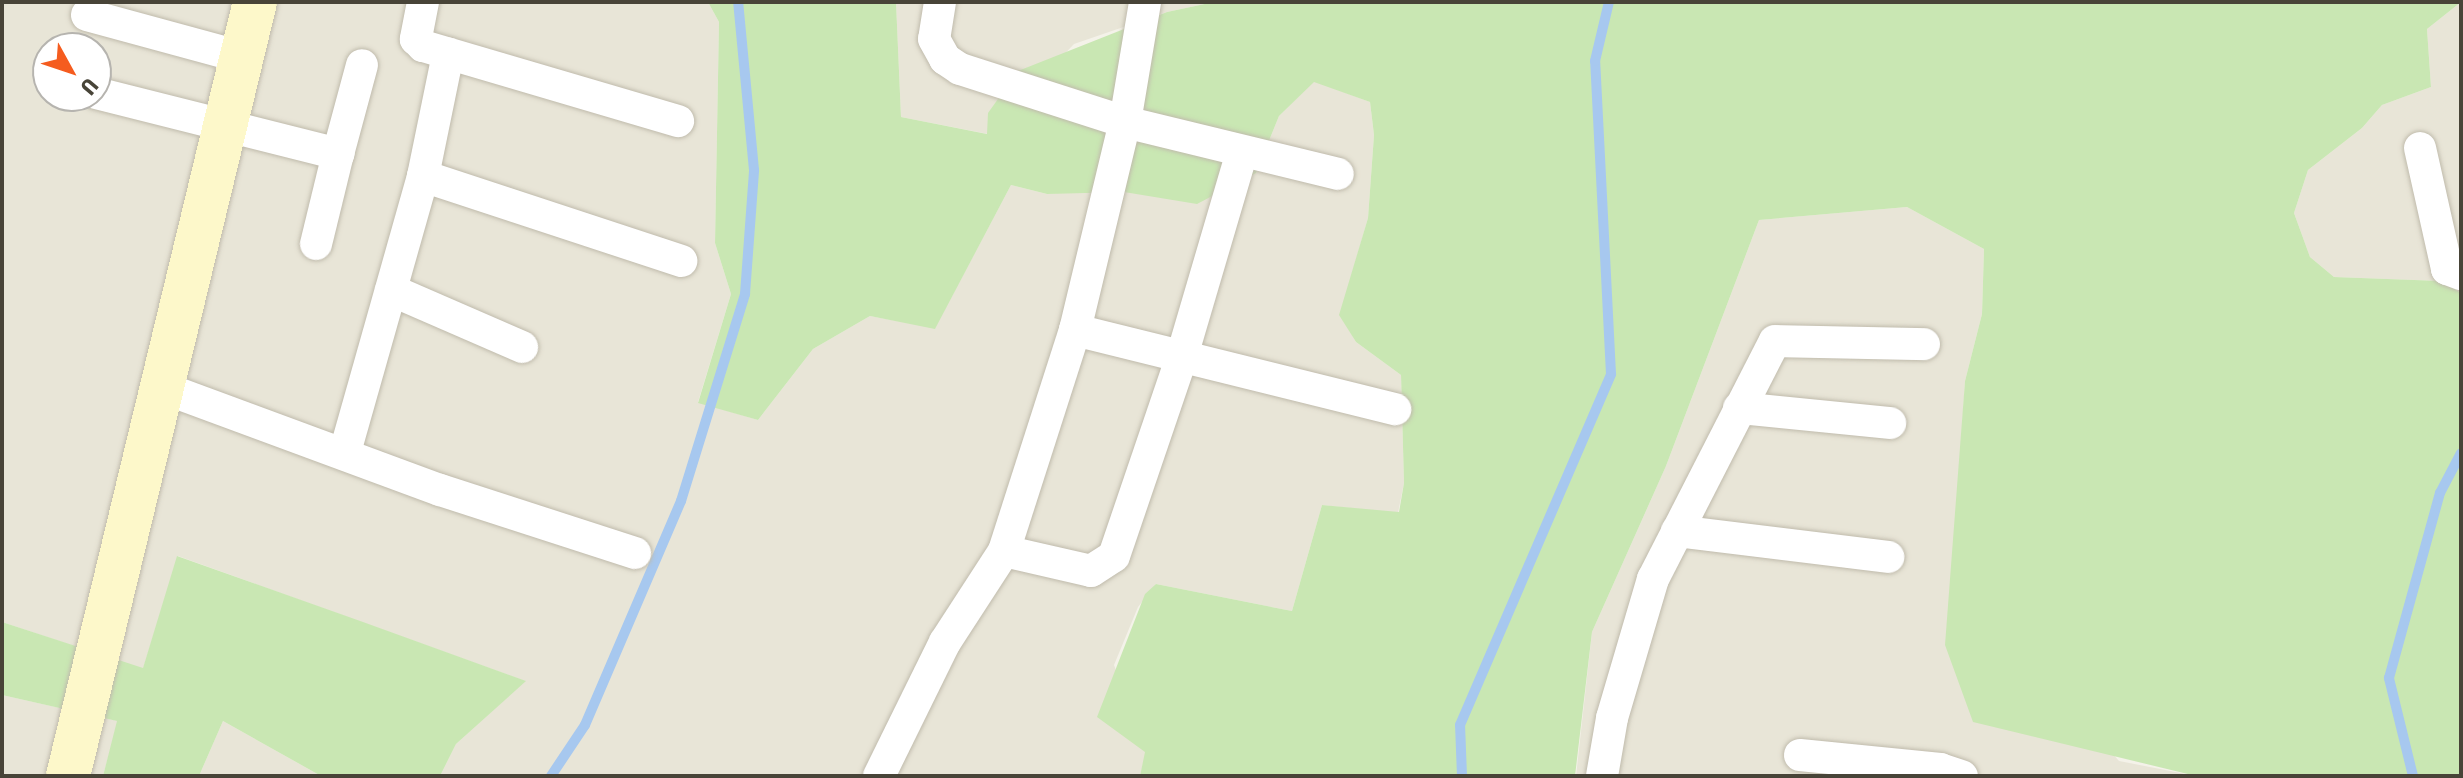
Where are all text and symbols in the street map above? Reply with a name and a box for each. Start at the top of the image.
north arrow [32,32,112,112]
text: U [75,73,104,100]

